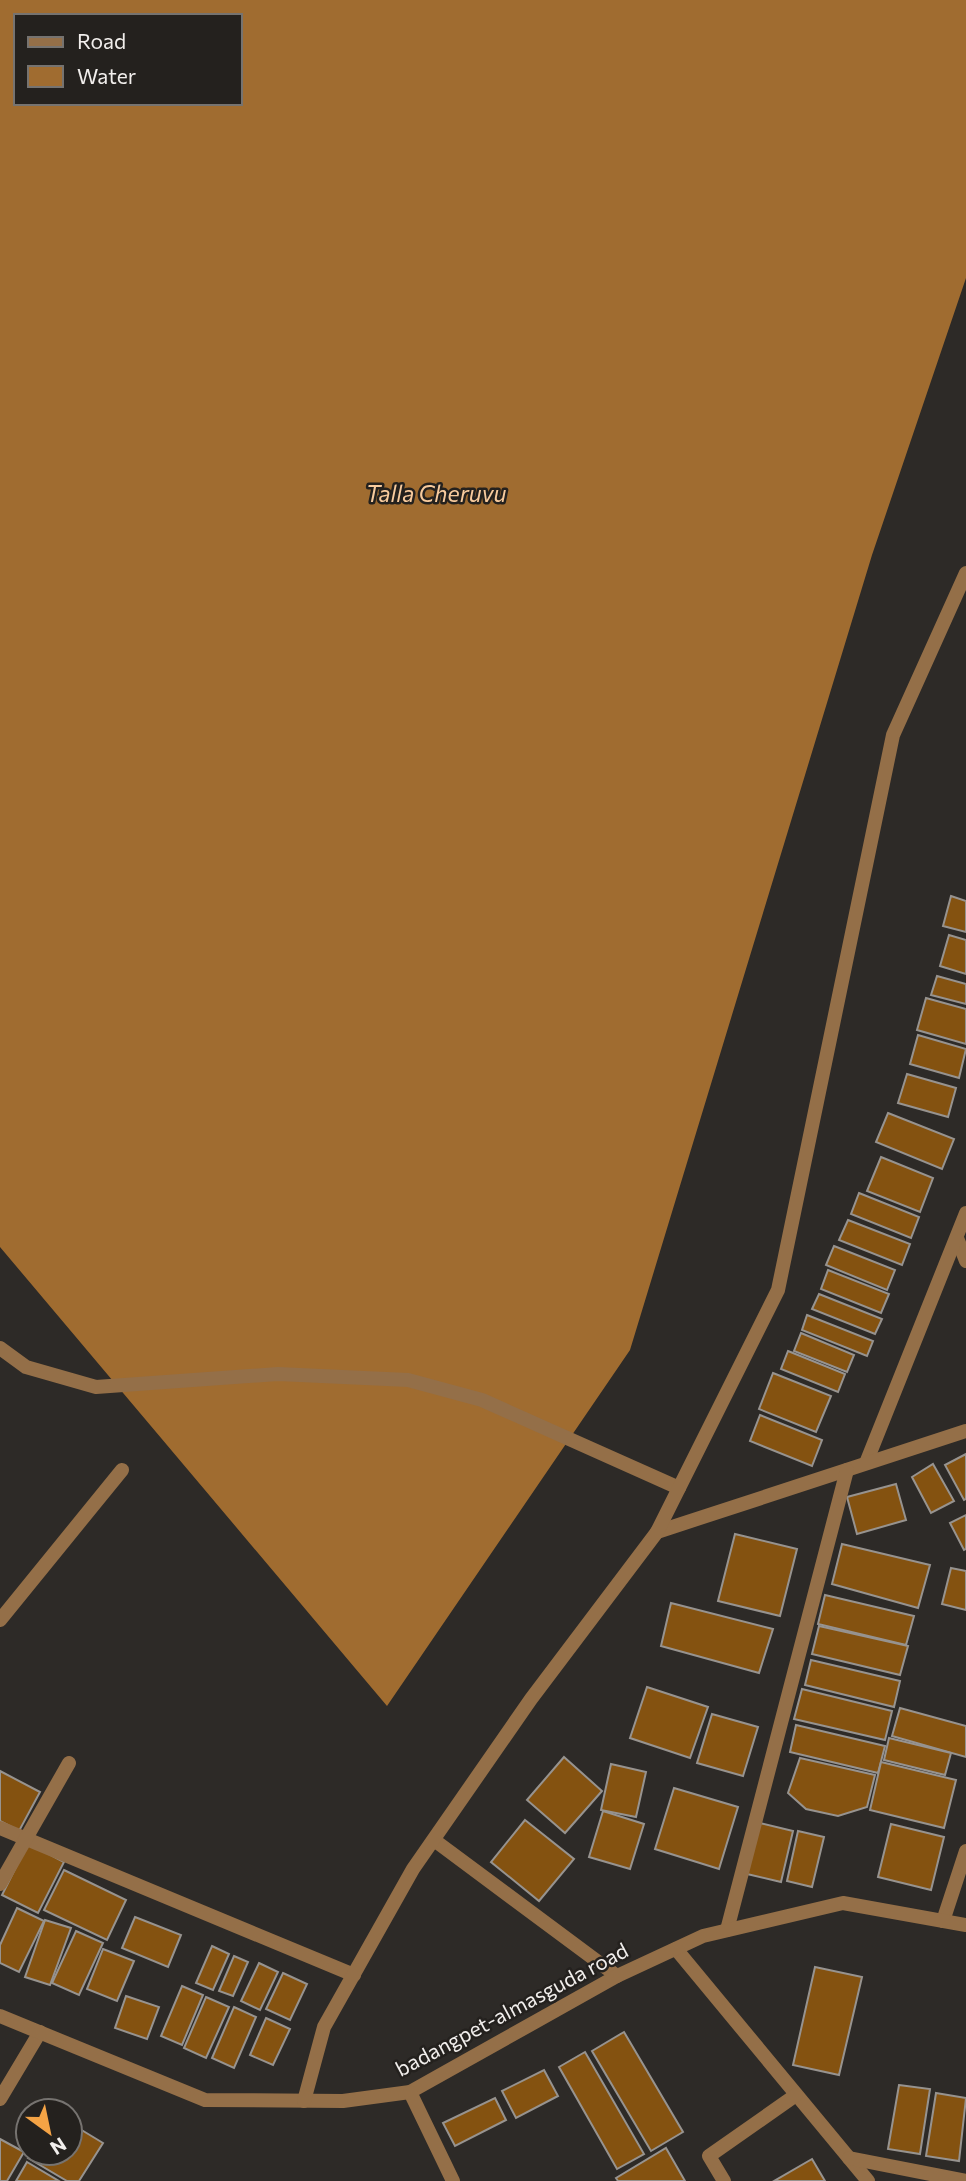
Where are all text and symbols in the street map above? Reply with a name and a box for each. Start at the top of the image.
legend [14,14,242,105]
text: Road [77,28,126,53]
text: Water [77,63,136,88]
water label: Talla Cheruvu [366,479,506,507]
street label: badangpet-almasguda road [391,1937,632,2081]
north arrow [14,2097,84,2167]
text: N [46,2133,71,2160]

